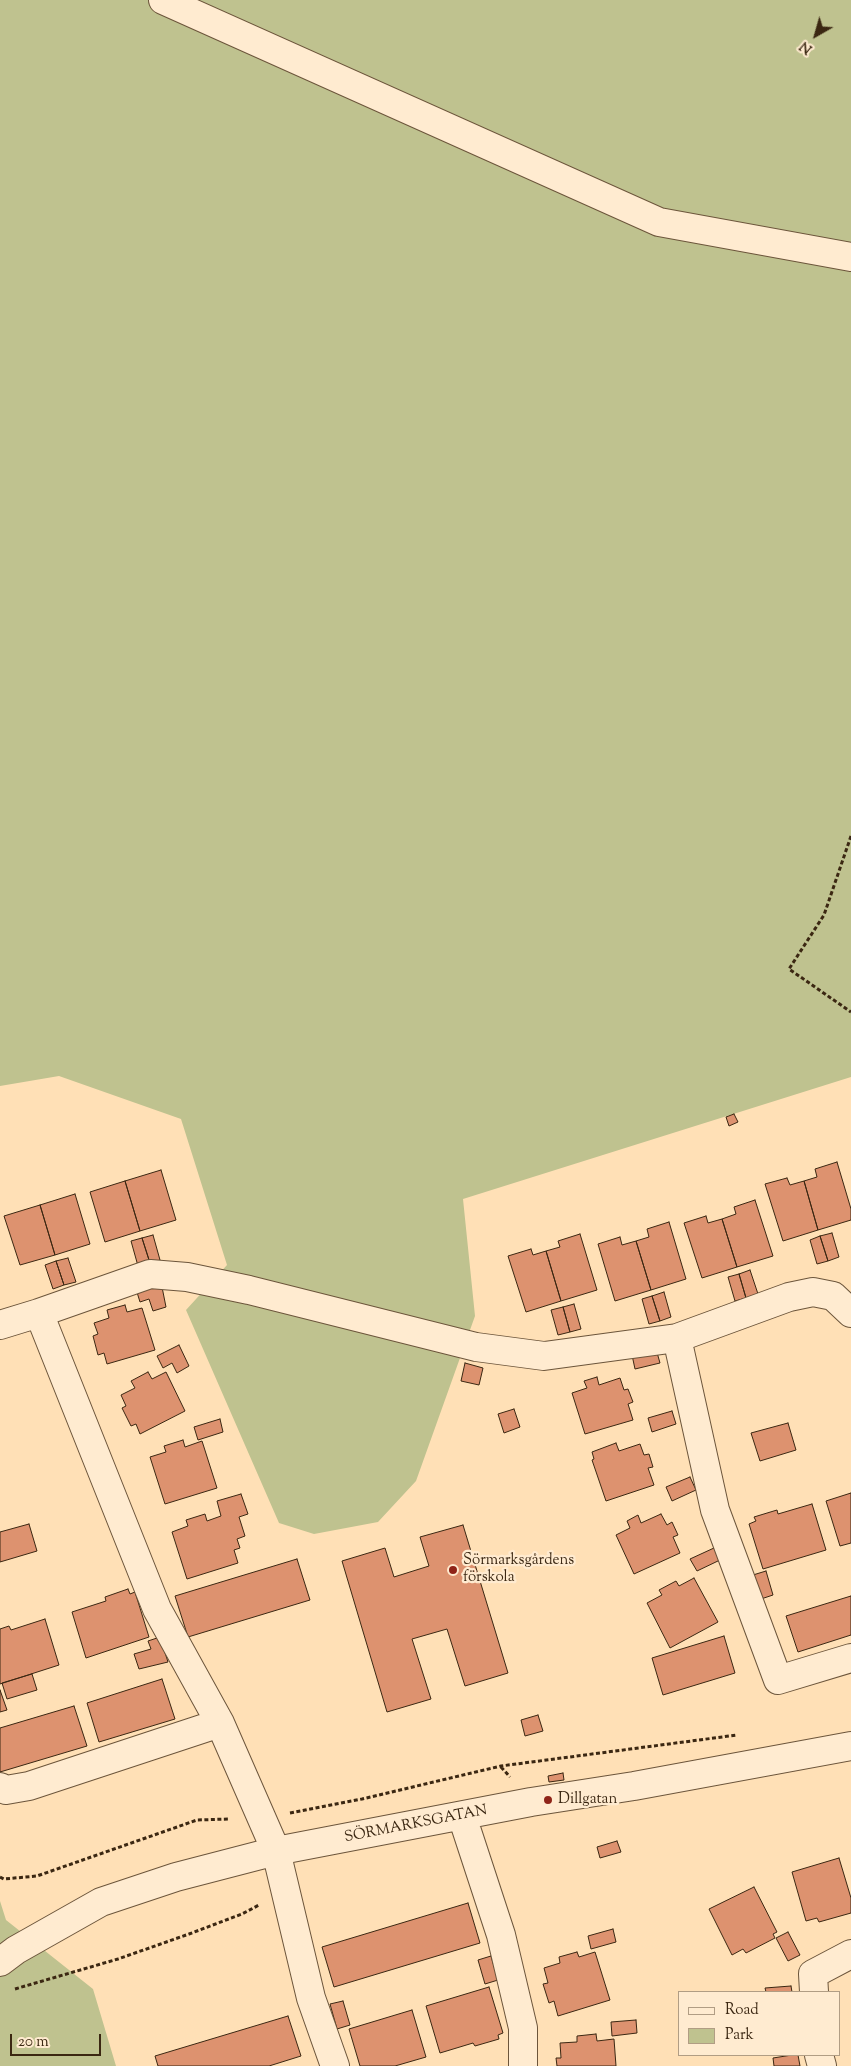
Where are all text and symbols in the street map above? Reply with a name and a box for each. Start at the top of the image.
north arrow [791,10,841,60]
text: N [796,35,817,58]
place label: Sörmarksgårdens förskola [463,1552,574,1587]
marker: Sörmarksgårdens förskola [447,1564,459,1576]
place label: Dillgatan [558,1791,617,1809]
marker: Dillgatan [542,1794,554,1806]
street label: SÖRMARKSGATAN [343,1802,489,1848]
legend [678,1991,841,2056]
text: Road [725,2000,759,2021]
scale bar [12,2024,104,2056]
text: Park [725,2025,754,2046]
text: 20 m [18,2032,49,2053]

